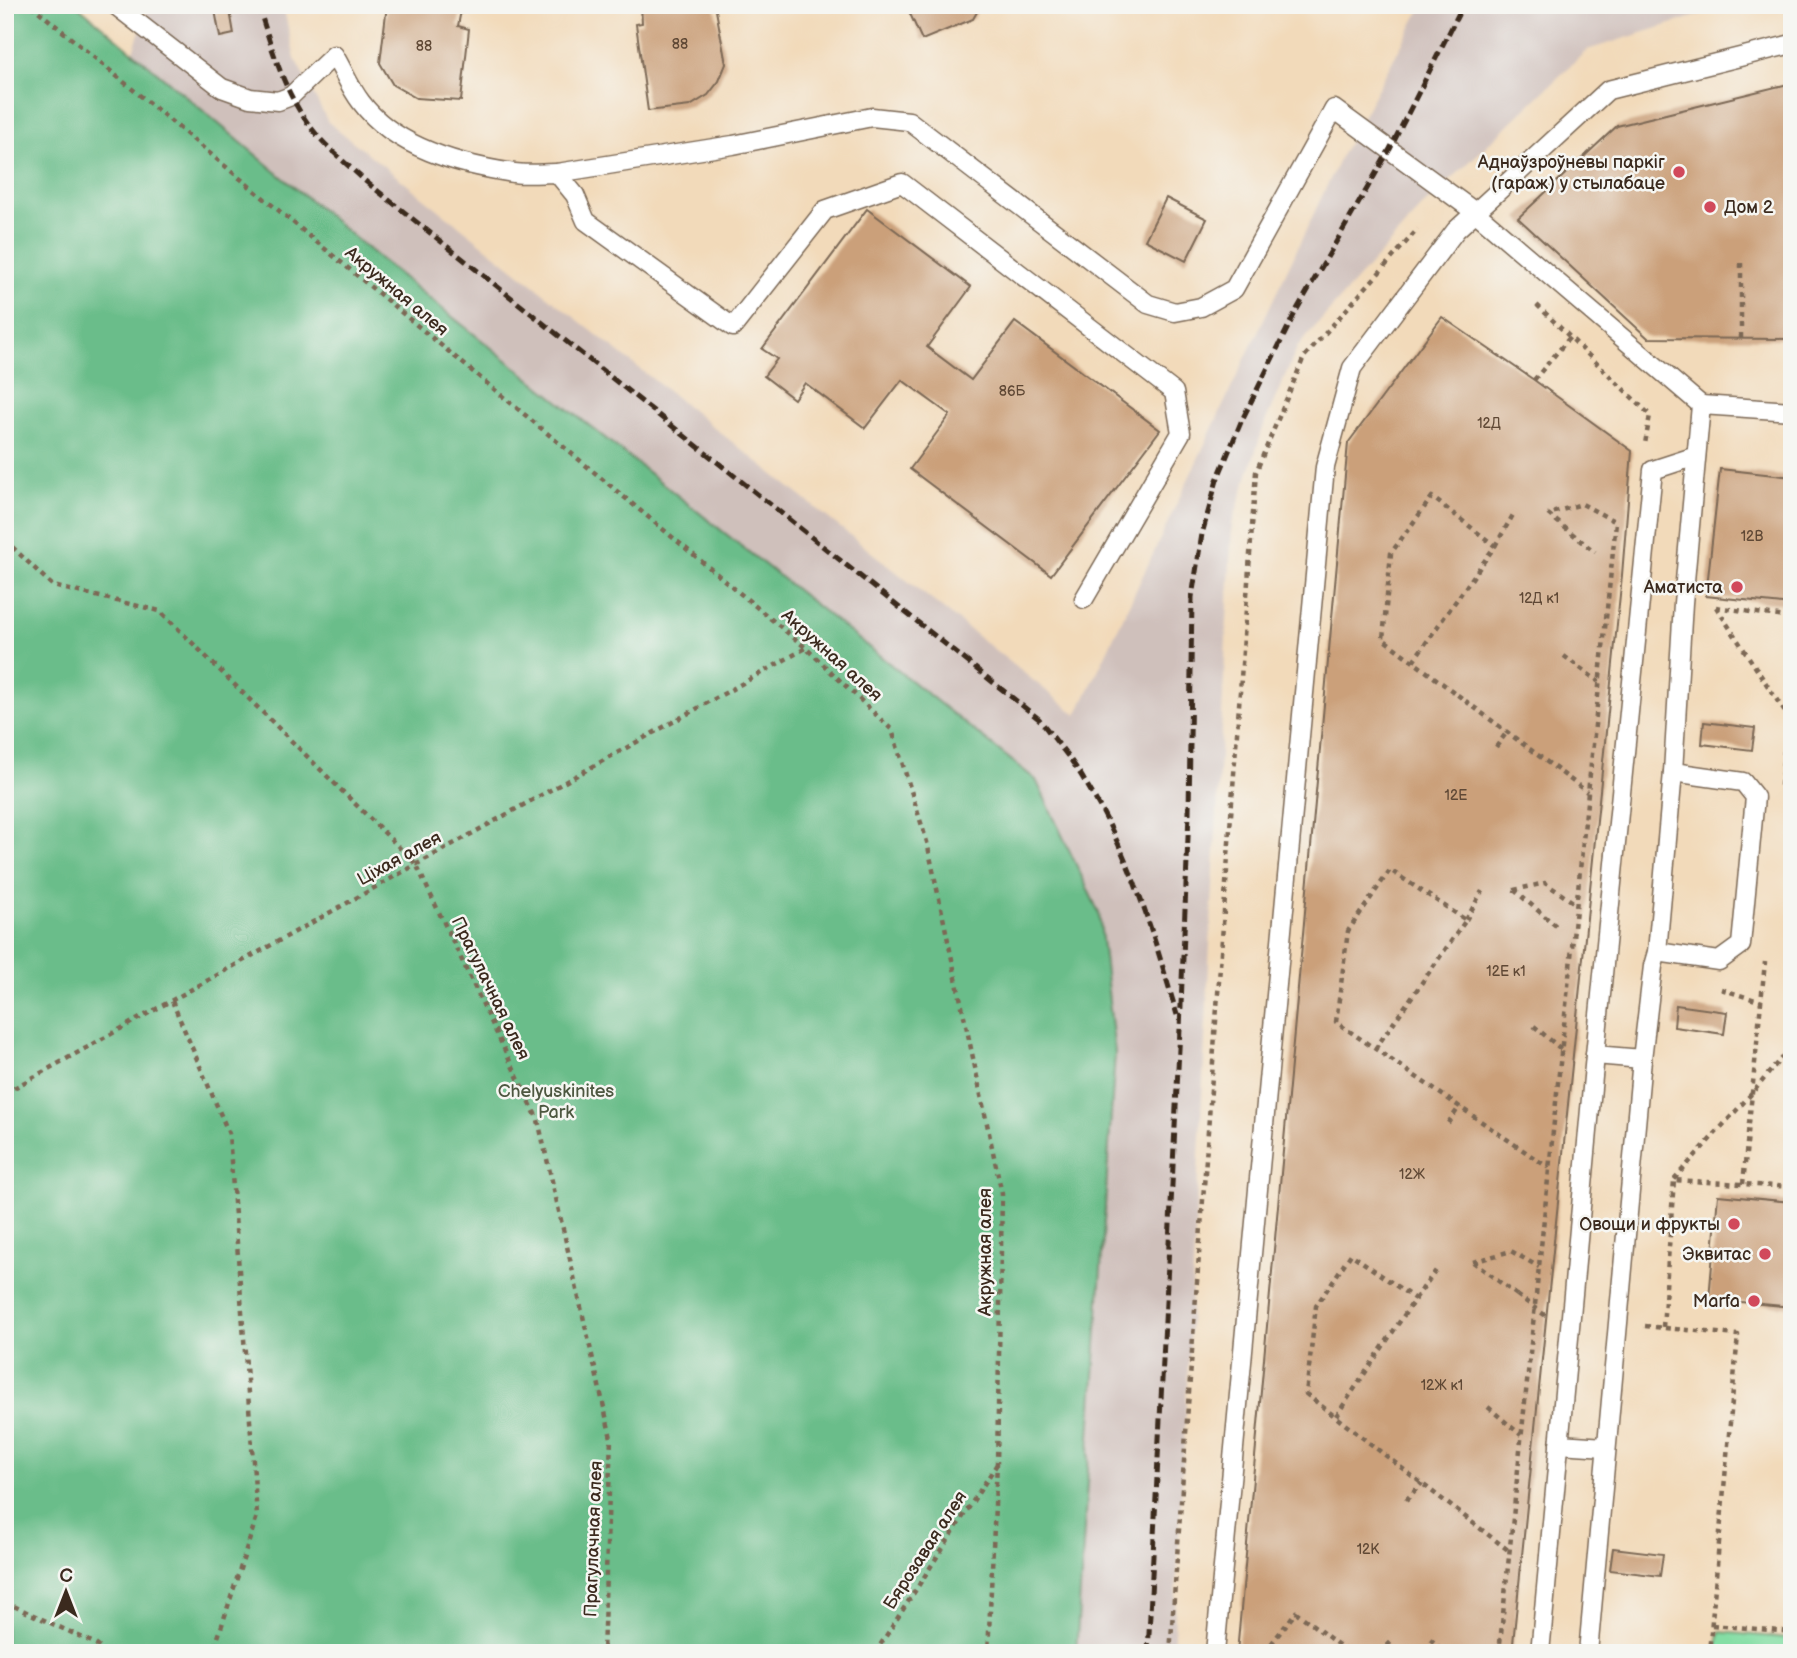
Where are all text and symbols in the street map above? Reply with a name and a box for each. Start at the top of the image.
house number: 88 [672,36,688,53]
house number: 88 [416,38,432,55]
place label: Аднаўзроўневы паркіг (гараж) у стылабаце [1477,152,1665,194]
marker: Аднаўзроўневы паркіг (гараж) у стылабаце [1671,164,1687,180]
place label: Дом 2 [1724,197,1774,218]
marker: Дом 2 [1702,199,1718,215]
street label: Акружная алея [340,242,452,341]
house number: 86Б [999,383,1026,400]
house number: 12Д [1477,415,1501,432]
house number: 12В [1741,528,1763,545]
place label: Аматиста [1643,577,1723,598]
marker: Аматиста [1729,579,1745,595]
house number: 12Д к1 [1519,590,1559,607]
street label: Акружная алея [776,604,886,706]
house number: 12Е [1445,787,1467,804]
street label: Ціхая алея [354,827,445,890]
street label: Прагулачная алея [447,913,534,1063]
house number: 12Е к1 [1486,963,1526,980]
park label: Chelyuskinites Park [498,1081,614,1123]
house number: 12Ж [1399,1166,1426,1183]
street label: Акружная алея [975,1188,996,1317]
place label: Овощи и фрукты [1579,1214,1720,1235]
marker: Овощи и фрукты [1726,1216,1742,1232]
place label: Эквитас [1682,1244,1751,1265]
marker: Эквитас [1757,1246,1773,1262]
place label: Marfa [1693,1291,1740,1312]
marker: Marfa [1746,1293,1762,1309]
house number: 12Ж к1 [1421,1377,1463,1394]
street label: Прагулачная алея [580,1461,607,1618]
street label: Бярозавая алея [879,1487,972,1613]
house number: 12К [1357,1541,1380,1558]
north arrow [32,1556,102,1626]
text: С [59,1565,73,1588]

